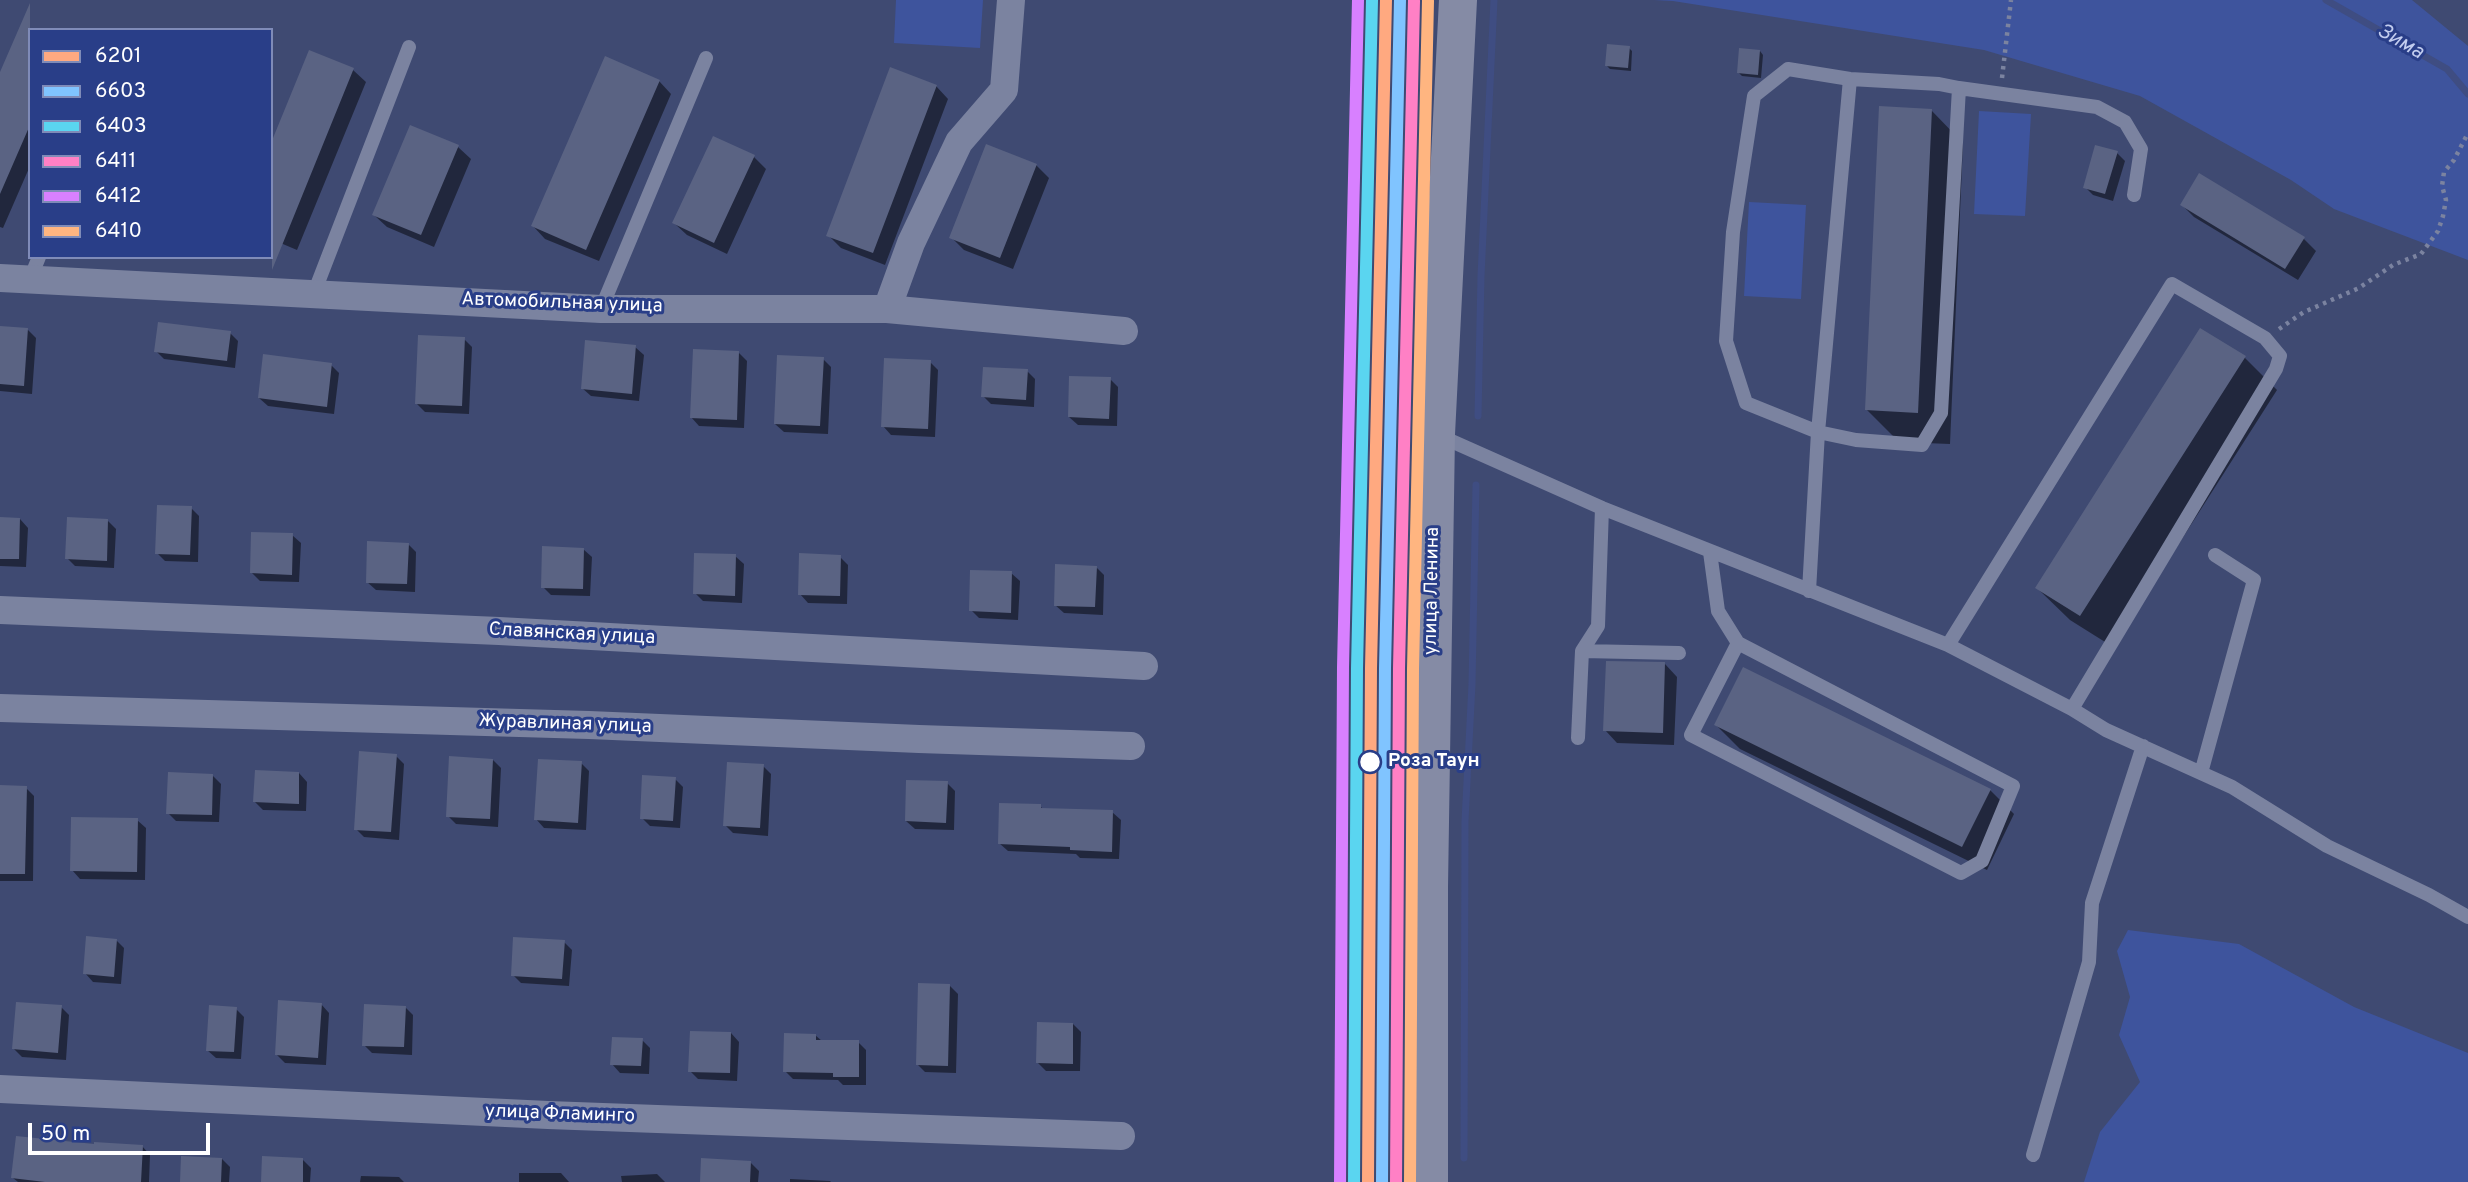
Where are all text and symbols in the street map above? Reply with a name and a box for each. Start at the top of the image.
water label: Зима [2372,20,2428,66]
legend [28,28,273,259]
text: 6201 [95,43,142,70]
text: 6603 [95,78,146,105]
text: 6403 [95,113,147,140]
text: 6411 [95,148,136,175]
text: 6412 [95,183,141,210]
text: 6410 [95,218,142,245]
street label: Автомобильная улица [461,289,663,319]
street label: улица Ленина [1420,527,1446,655]
street label: Славянская улица [488,619,656,651]
street label: Журавлиная улица [478,711,652,739]
marker: Роза Таун [1358,750,1382,774]
place label: Роза Таун [1388,751,1480,773]
street label: улица Фламинго [485,1101,635,1129]
scale bar [32,1108,214,1152]
text: 50 m [41,1121,90,1148]

